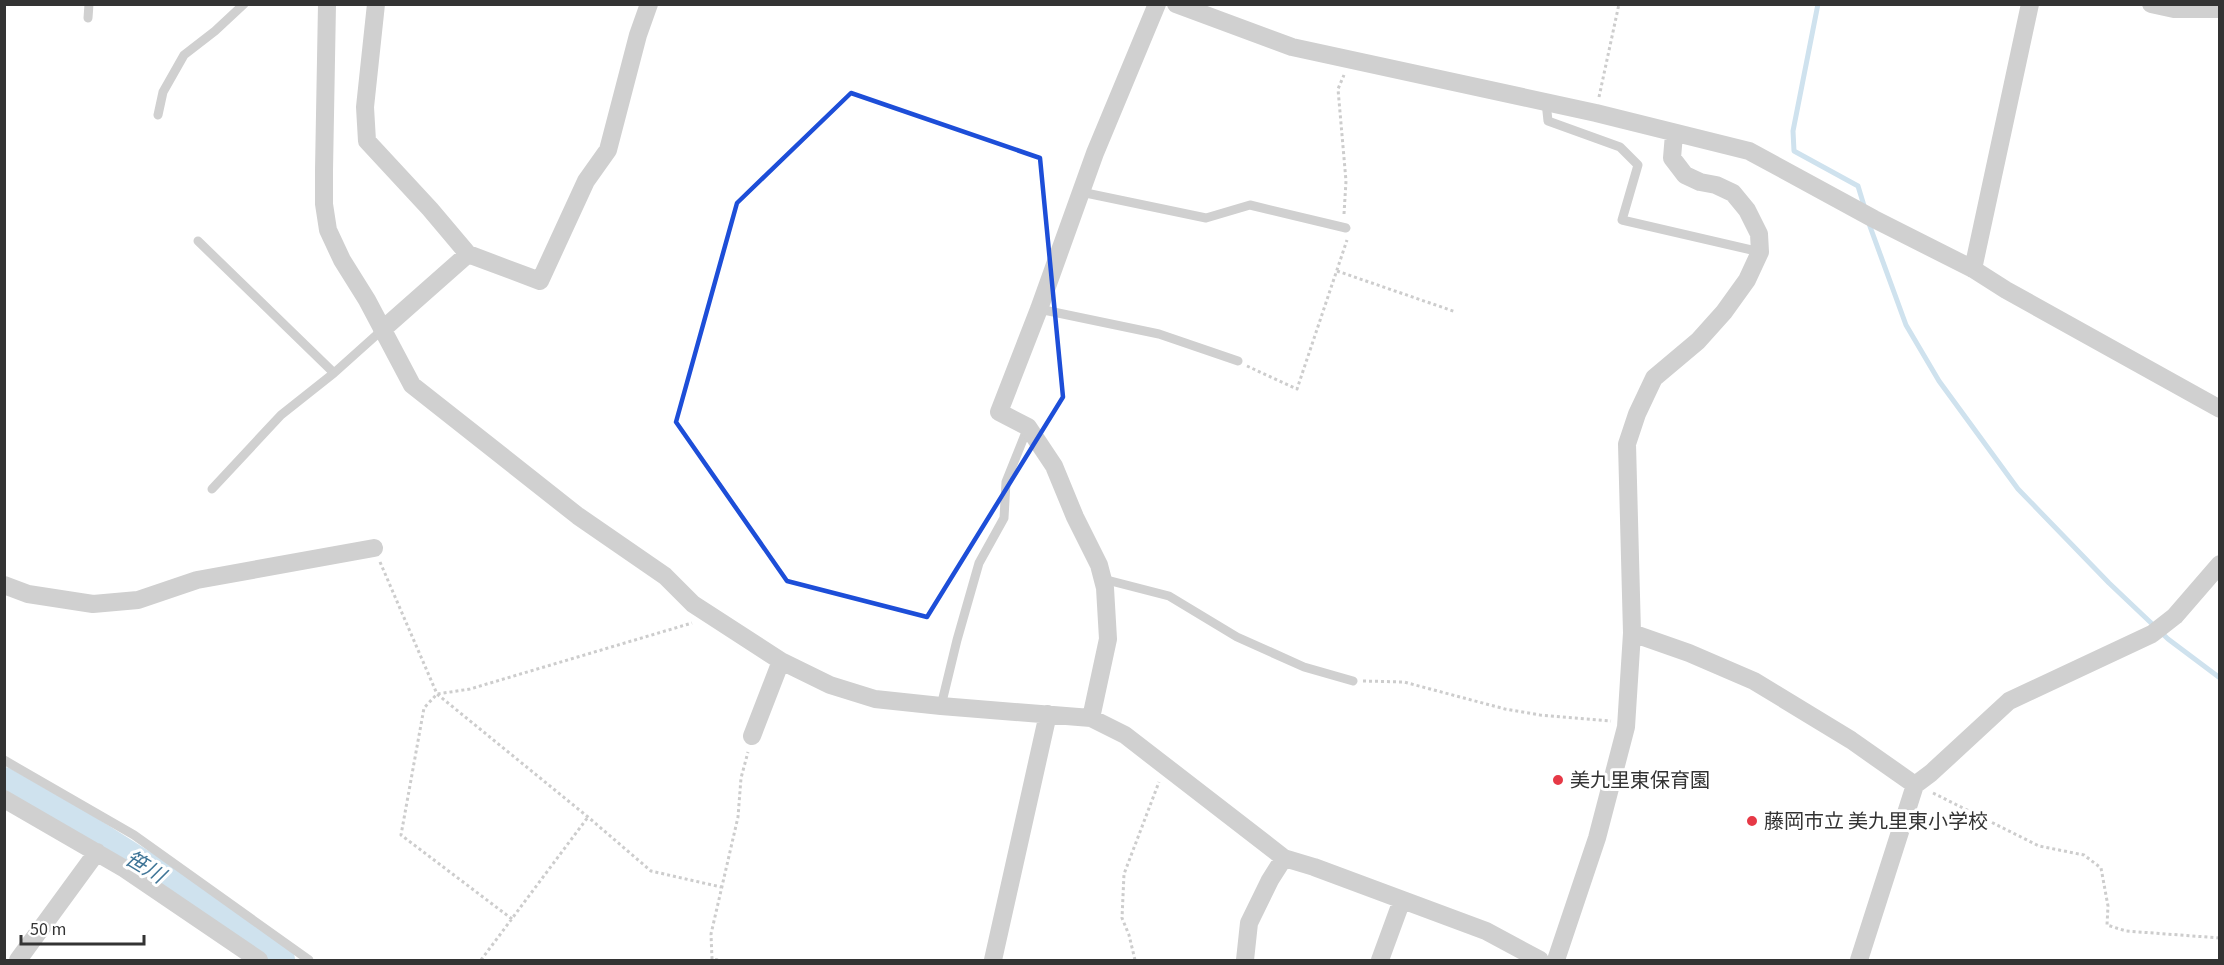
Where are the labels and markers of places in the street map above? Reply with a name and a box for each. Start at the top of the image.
place label: 美九里東保育園 [1570,767,1710,795]
marker: 美九里東保育園 [1551,773,1565,787]
place label: 藤岡市立 美九里東小学校 [1764,808,1988,836]
marker: 藤岡市立 美九里東小学校 [1745,814,1759,828]

